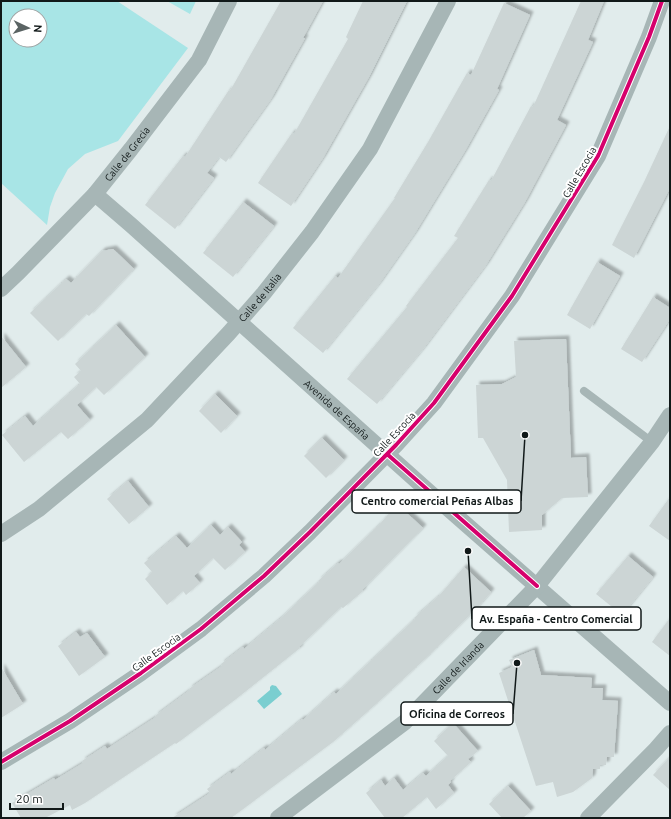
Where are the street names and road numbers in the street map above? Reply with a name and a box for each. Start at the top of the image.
street label: Calle de Grecia [102,125,152,184]
street label: Calle Escocia [560,145,598,200]
street label: Calle de Italia [236,271,283,324]
street label: Avenida de España [302,378,371,442]
street label: Calle Escocia [371,410,418,459]
street label: Calle Escocia [130,631,183,674]
street label: Calle de Irlanda [430,639,486,697]

